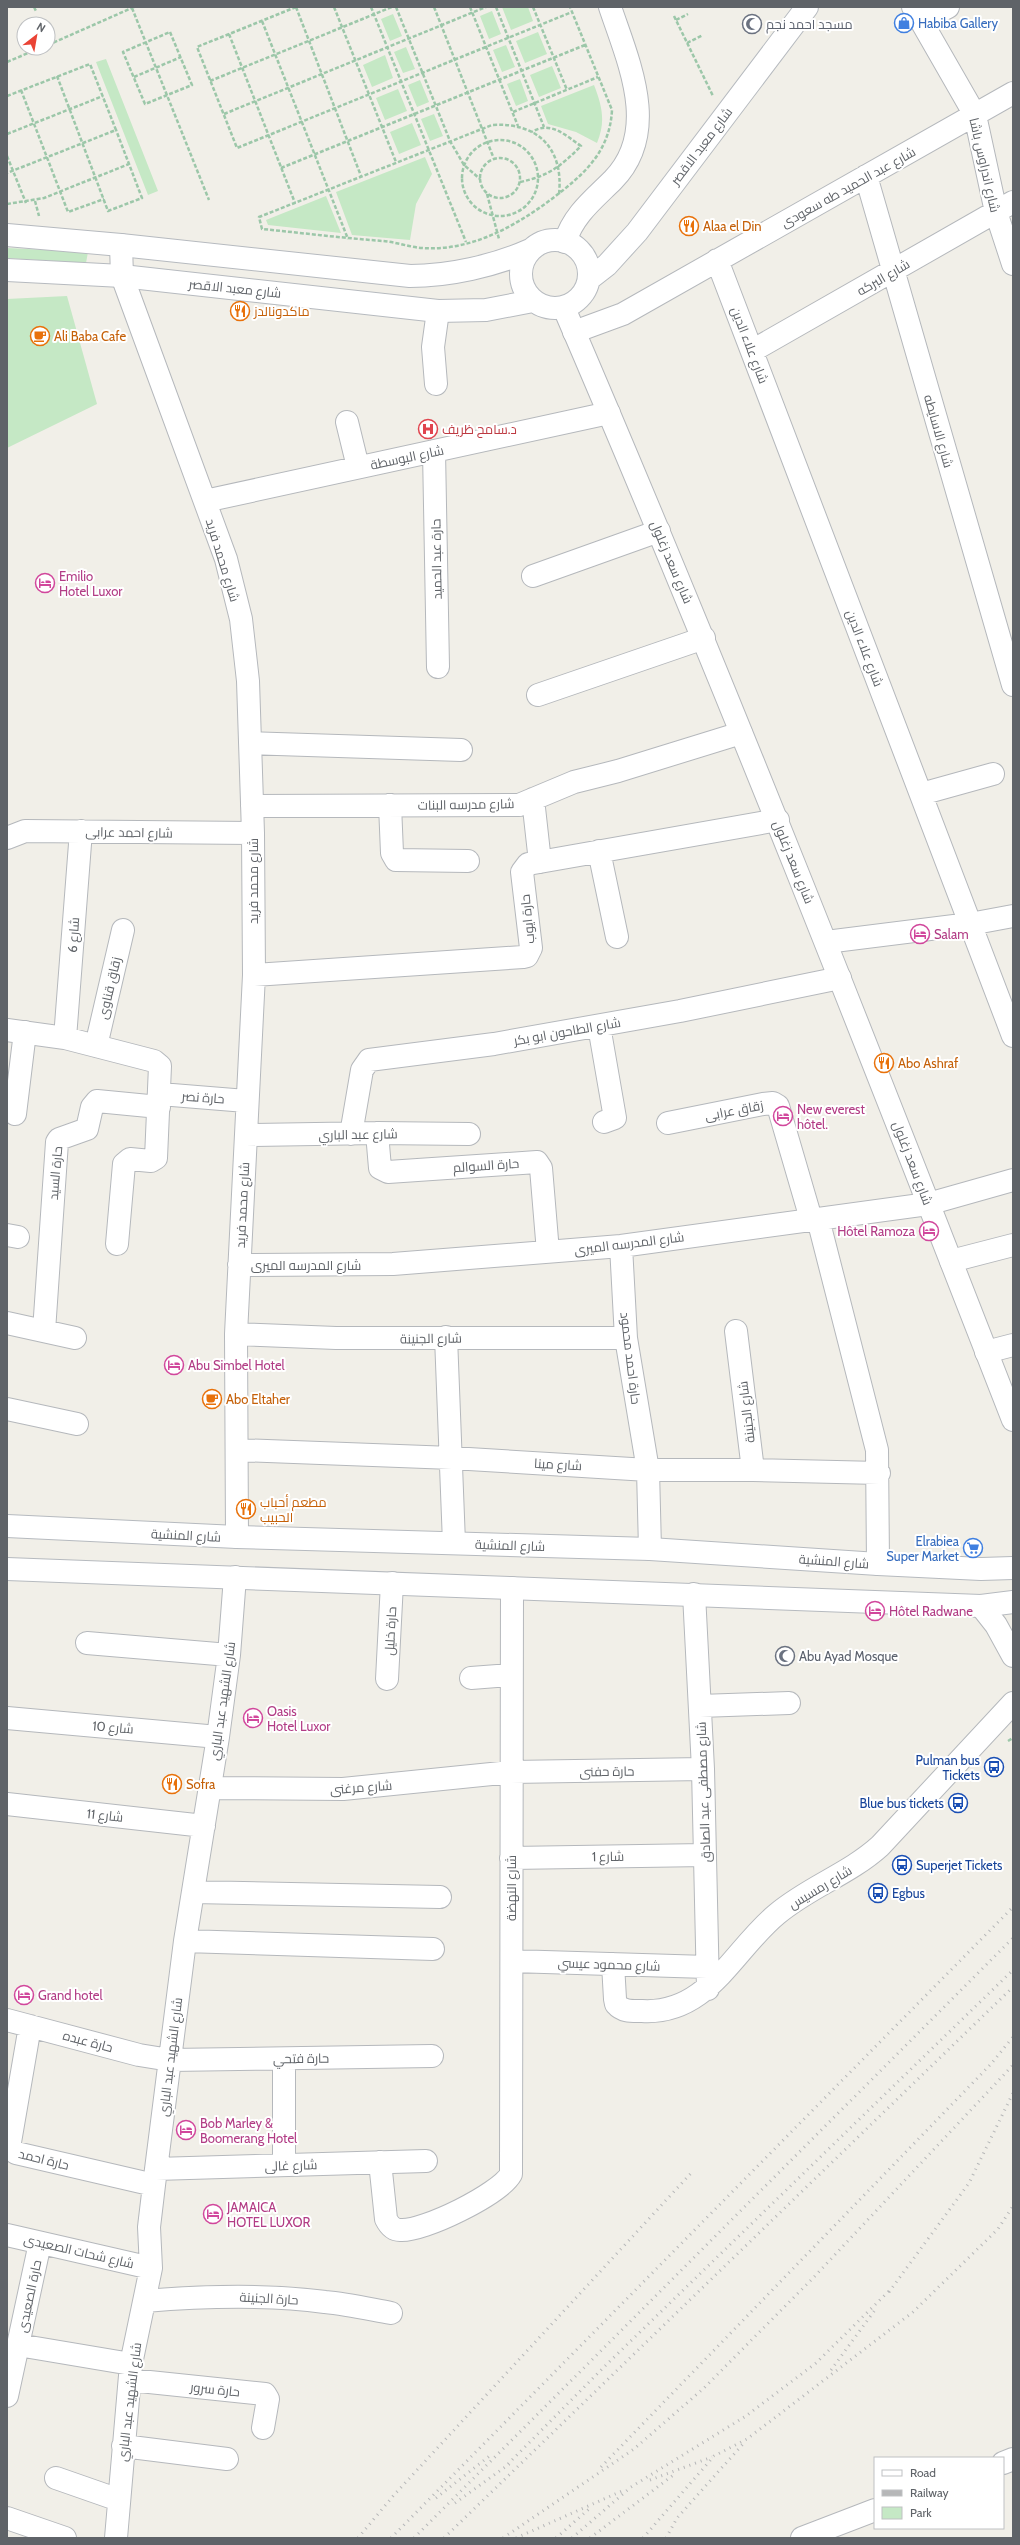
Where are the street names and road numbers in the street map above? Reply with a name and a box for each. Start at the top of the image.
street label: شارع معبد الاقصر [666,104,736,189]
street label: شارع اندراوس باشا [965,116,1004,214]
street label: شارع عبد الحميد طه سعودى [778,143,919,232]
street label: شارع البركه [854,255,913,299]
street label: شارع معبد الاقصر [187,275,282,302]
street label: شارع علاء الدين [727,304,772,386]
street label: شارع الاسايطه [920,393,957,470]
street label: شارع البوسطة [369,441,445,474]
street label: شارع محمد فريد [202,516,243,604]
street label: حارة عبد الحميد [427,518,445,600]
street label: شارع سعد زغلول [646,518,697,606]
street label: شارع علاء الدين [842,607,887,689]
street label: شارع مدرسه البنات [417,795,515,814]
street label: شارع سعد زغلول [769,818,818,906]
street label: شارع احمد عرابى [85,823,173,842]
street label: شارع محمد فريد [245,838,262,924]
street label: حارة ايوب [516,893,538,945]
street label: شارع 6 [64,917,83,953]
street label: زقاق قناوى [94,955,124,1021]
street label: شارع الطاحون ابو بكر [511,1014,622,1049]
street label: حارة نصر [180,1087,225,1106]
street label: زقاق عرابى [703,1096,765,1124]
street label: شارع سعد زغلول [889,1119,936,1207]
street label: شارع عبد الباري [318,1125,398,1146]
street label: حارة السيد [45,1145,65,1201]
street label: حارة السوالم [452,1155,520,1177]
street label: شارع محمد فريد [232,1162,253,1249]
street label: شارع المدرسه الميرى [573,1228,685,1259]
street label: شارع المدرسه الميرى [251,1257,361,1274]
street label: حارة احمد محمود [617,1311,645,1405]
street label: شارع الجنينة [400,1329,462,1348]
street label: شارع الجنينة [734,1380,759,1444]
street label: شارع مينا [534,1455,582,1474]
street label: شارع المنشية [150,1525,222,1546]
street label: شارع المنشية [475,1536,545,1555]
street label: شارع المنشية [798,1551,870,1572]
street label: حارة خليل [381,1606,399,1656]
street label: شارع الشهيد عبد الباري [206,1641,241,1762]
street label: شارع 10 [92,1717,134,1738]
street label: شارع مصطفى عبد الصادق [693,1721,714,1863]
street label: حارة حفنى [579,1763,635,1779]
street label: شارع مرغنى [329,1777,393,1798]
street label: شارع 11 [86,1805,124,1826]
street label: شارع 1 [592,1848,624,1865]
street label: شارع النهضة [503,1855,520,1921]
street label: شارع رمسيس [785,1862,855,1913]
street label: شارع محمود عيسي [557,1954,661,1977]
street label: شارع الشهيد عبد الباري [155,1997,188,2118]
street label: حارة عبده [61,2027,115,2055]
street label: حارة فتحي [273,2050,329,2069]
street label: حارة احمد [17,2145,71,2173]
street label: شارع غالى [264,2156,318,2175]
street label: شارع شحات الصعيدى [22,2231,136,2272]
street label: حارة الصعيدى [13,2258,45,2334]
street label: حارة الجنينة [239,2288,299,2308]
street label: شارع الشهيد عبد الباري [114,2342,147,2463]
street label: حارة سرور [188,2378,241,2400]

